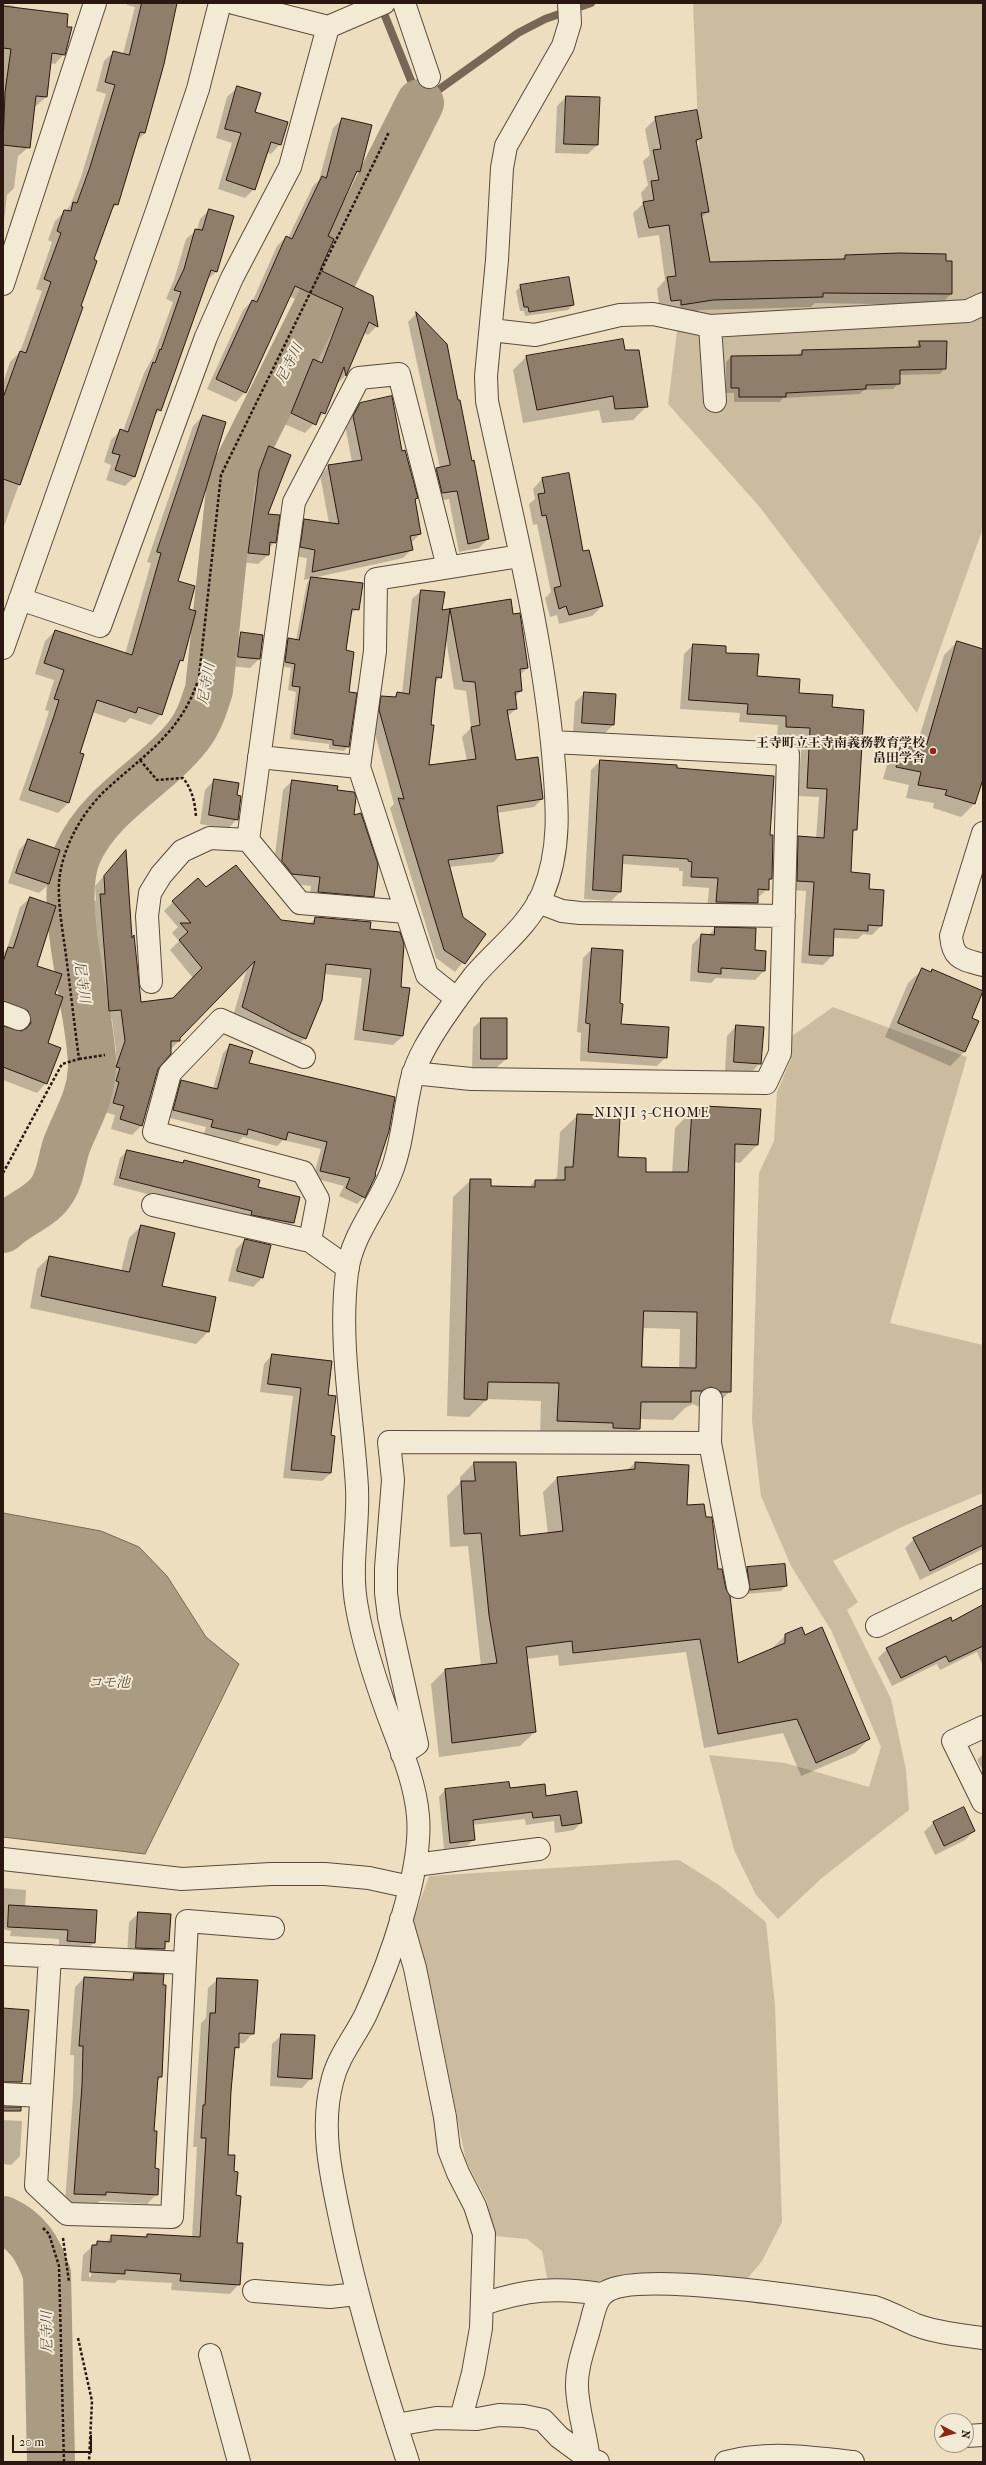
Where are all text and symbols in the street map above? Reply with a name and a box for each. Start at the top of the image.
water label: 尼寺川 [273,341,307,387]
water label: 尼寺川 [195,662,219,706]
place label: 王寺町立王寺南義務教育学校 畠田学舎 [756,736,925,767]
marker: 王寺町立王寺南義務教育学校 畠田学舎 [928,746,938,756]
water label: 尼寺川 [70,960,92,1004]
district label: NINJI 3-CHOME [594,1106,710,1122]
water label: コモ池 [88,1676,130,1692]
water label: 尼寺川 [39,2311,57,2353]
north arrow [934,2413,974,2453]
scale bar [14,2427,94,2453]
text: N [958,2429,972,2439]
text: 20 m [19,2435,44,2449]

